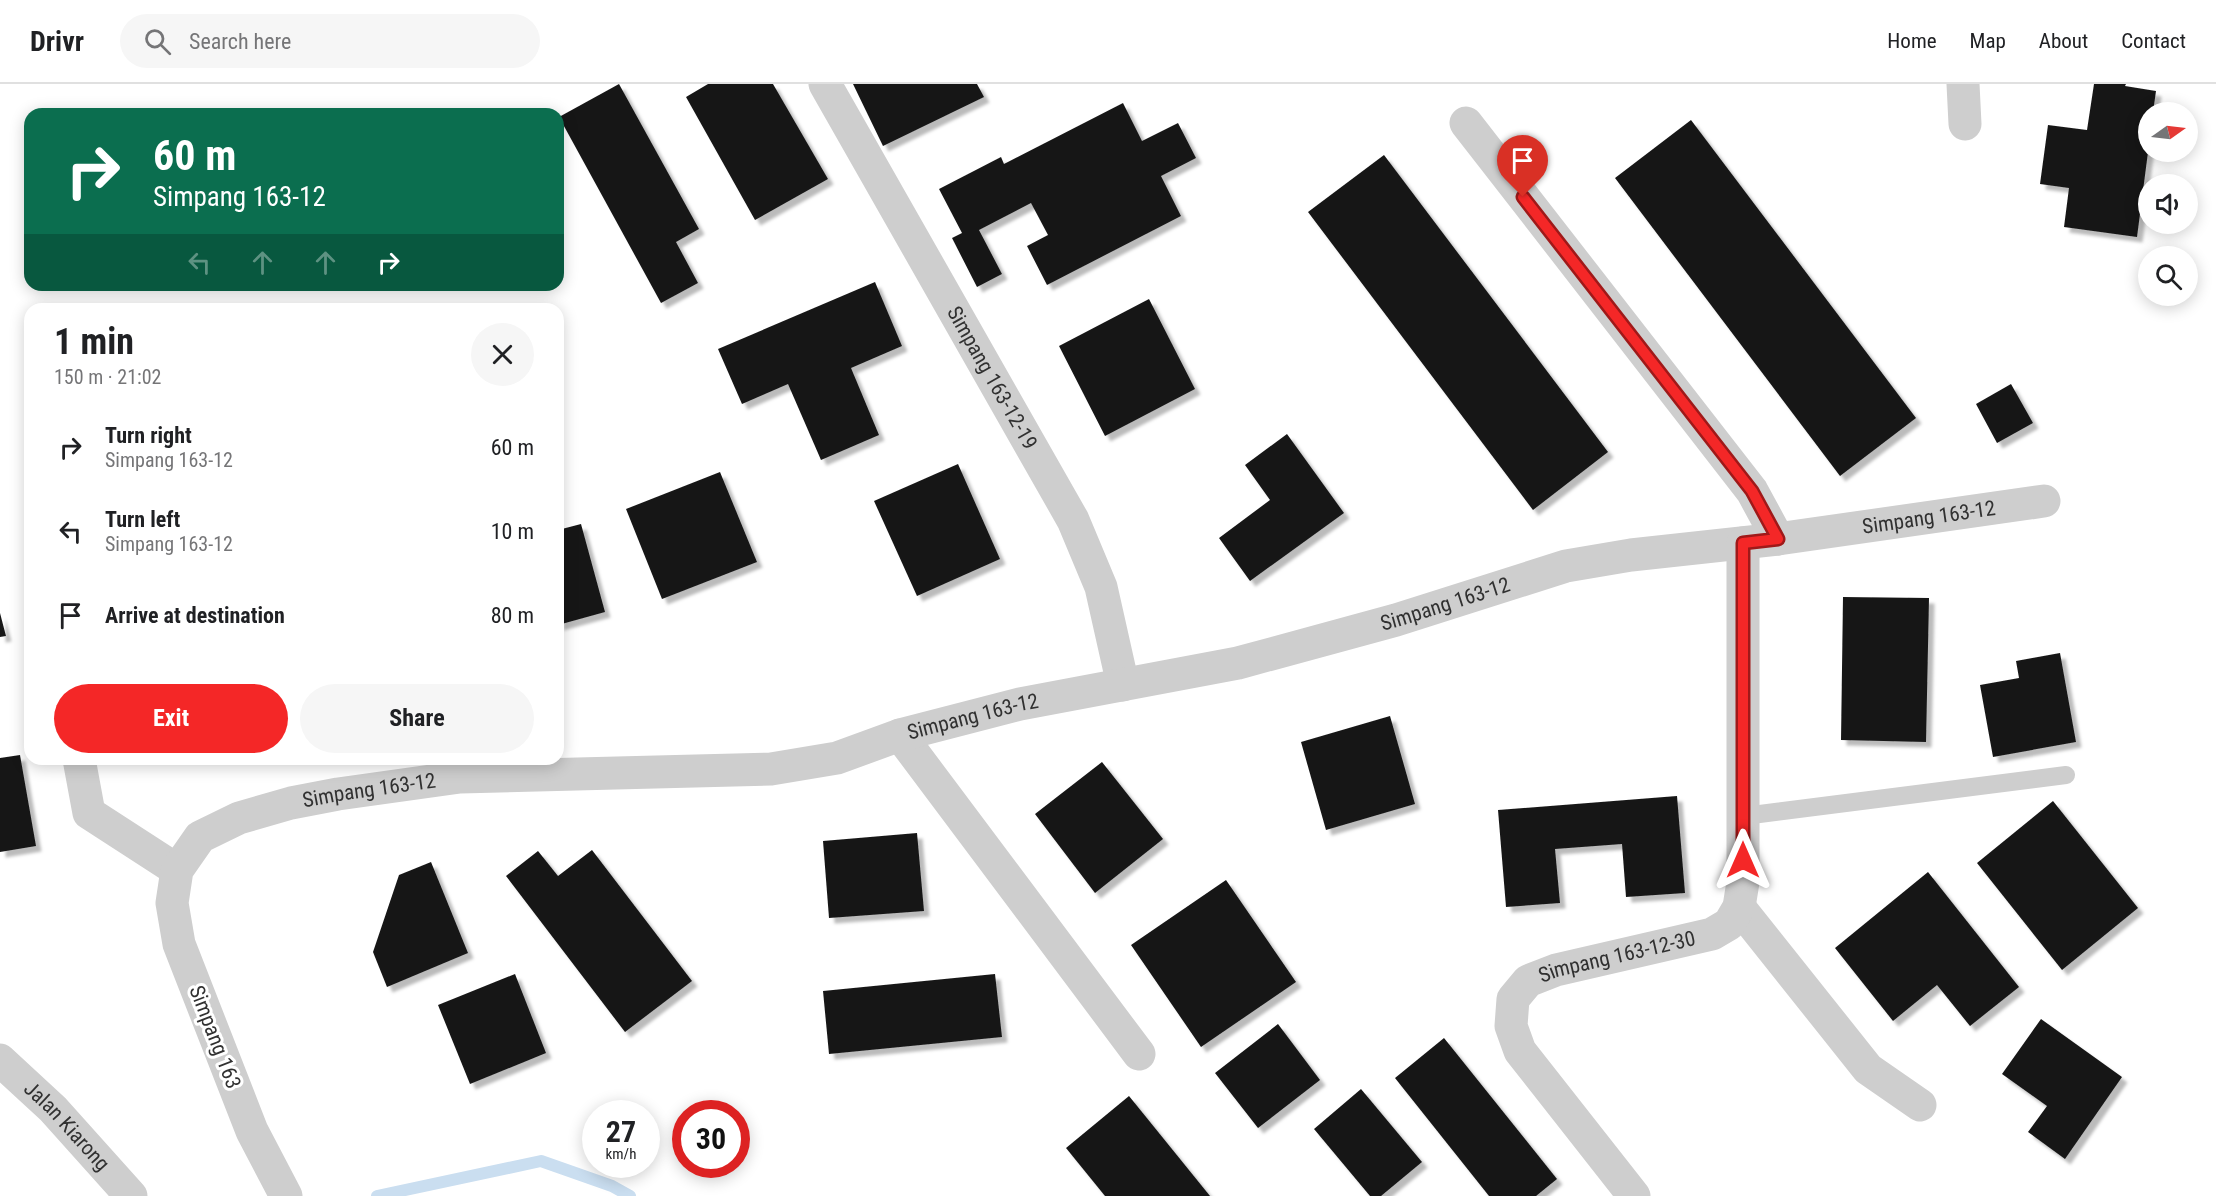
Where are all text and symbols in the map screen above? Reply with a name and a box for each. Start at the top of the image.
search box [120,14,540,68]
text: Drivr [30,25,84,58]
icon: search [141,25,174,58]
text: Search here [189,29,291,54]
text: Home [1887,29,1937,53]
text: Map [1970,29,2006,53]
text: About [2039,29,2088,53]
text: Contact [2121,29,2186,53]
north arrow [2138,102,2198,162]
map controls [2138,102,2198,306]
text: 60 m [153,131,236,180]
icon: right [54,132,132,210]
pin [1497,135,1548,197]
icon: arrive [1506,144,1539,177]
button: sound [2138,174,2198,234]
text: Simpang 163-12 [153,181,326,213]
icon: left [183,246,216,279]
icon: ahead [246,246,279,279]
icon: ahead [309,246,342,279]
icon: right [372,246,405,279]
button: search [2138,246,2198,306]
street label: Simpang 163-12-19 [942,302,1042,453]
text: 1 min [54,321,134,363]
button: close [471,323,534,386]
text: 150 m · 21:02 [54,365,161,389]
text: Turn right [105,423,192,448]
icon: right [54,431,87,464]
text: 60 m [491,435,534,460]
text: Simpang 163-12 [105,448,233,472]
street label: Simpang 163-12 [1861,496,1997,539]
text: Turn left [105,507,180,532]
icon: left [54,515,87,548]
text: 10 m [491,519,534,544]
text: Simpang 163-12 [105,532,233,556]
street label: Simpang 163-12 [1378,573,1513,636]
icon: arrive [54,599,87,632]
text: Arrive at destination [105,603,285,628]
text: 80 m [491,603,534,628]
button: Exit [54,684,288,753]
button: Share [300,684,534,753]
street label: Simpang 163-12 [905,689,1040,745]
street label: Simpang 163-12 [301,769,437,813]
position arrow [1711,828,1775,892]
street label: Simpang 163-12-30 [1535,926,1698,988]
street label: Simpang 163 [184,982,246,1092]
street label: Jalan Kiarong [19,1076,114,1176]
speed limit sign: 30 [672,1100,750,1178]
text: 27 [606,1114,636,1149]
text: km/h [606,1145,636,1163]

